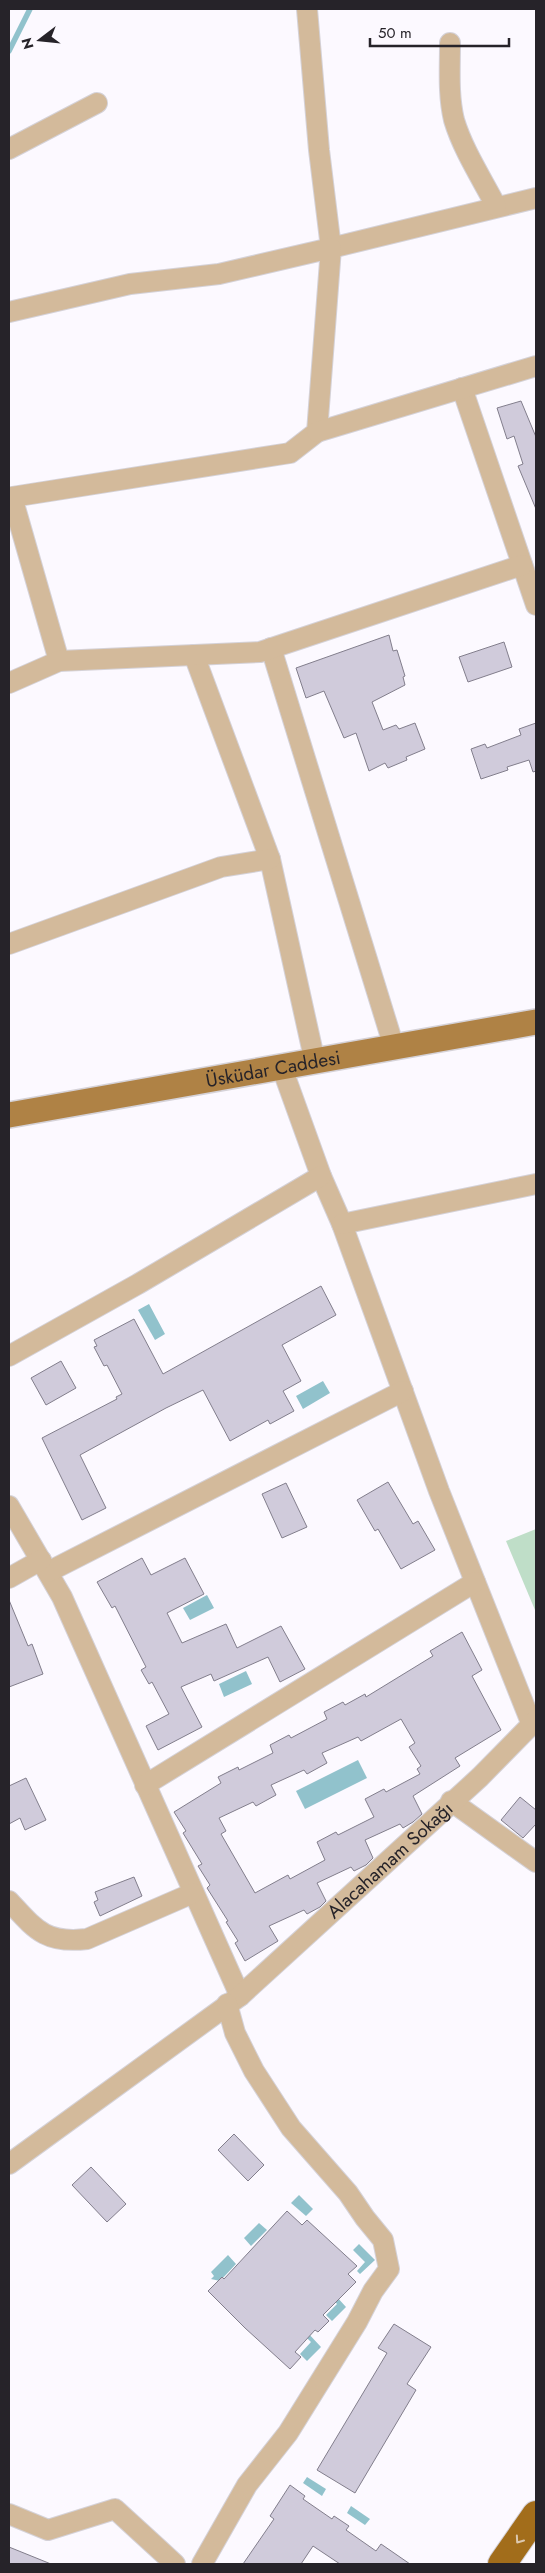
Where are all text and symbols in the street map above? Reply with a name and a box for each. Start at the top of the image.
north arrow [15,15,65,65]
scale bar [370,15,509,47]
text: 50 m [378,22,412,44]
text: N [16,35,39,52]
street label: Üsküdar Caddesi [203,1044,343,1094]
street label: Alacahamam Sokağı [321,1795,459,1925]
one-way arrow [516,2534,525,2543]

